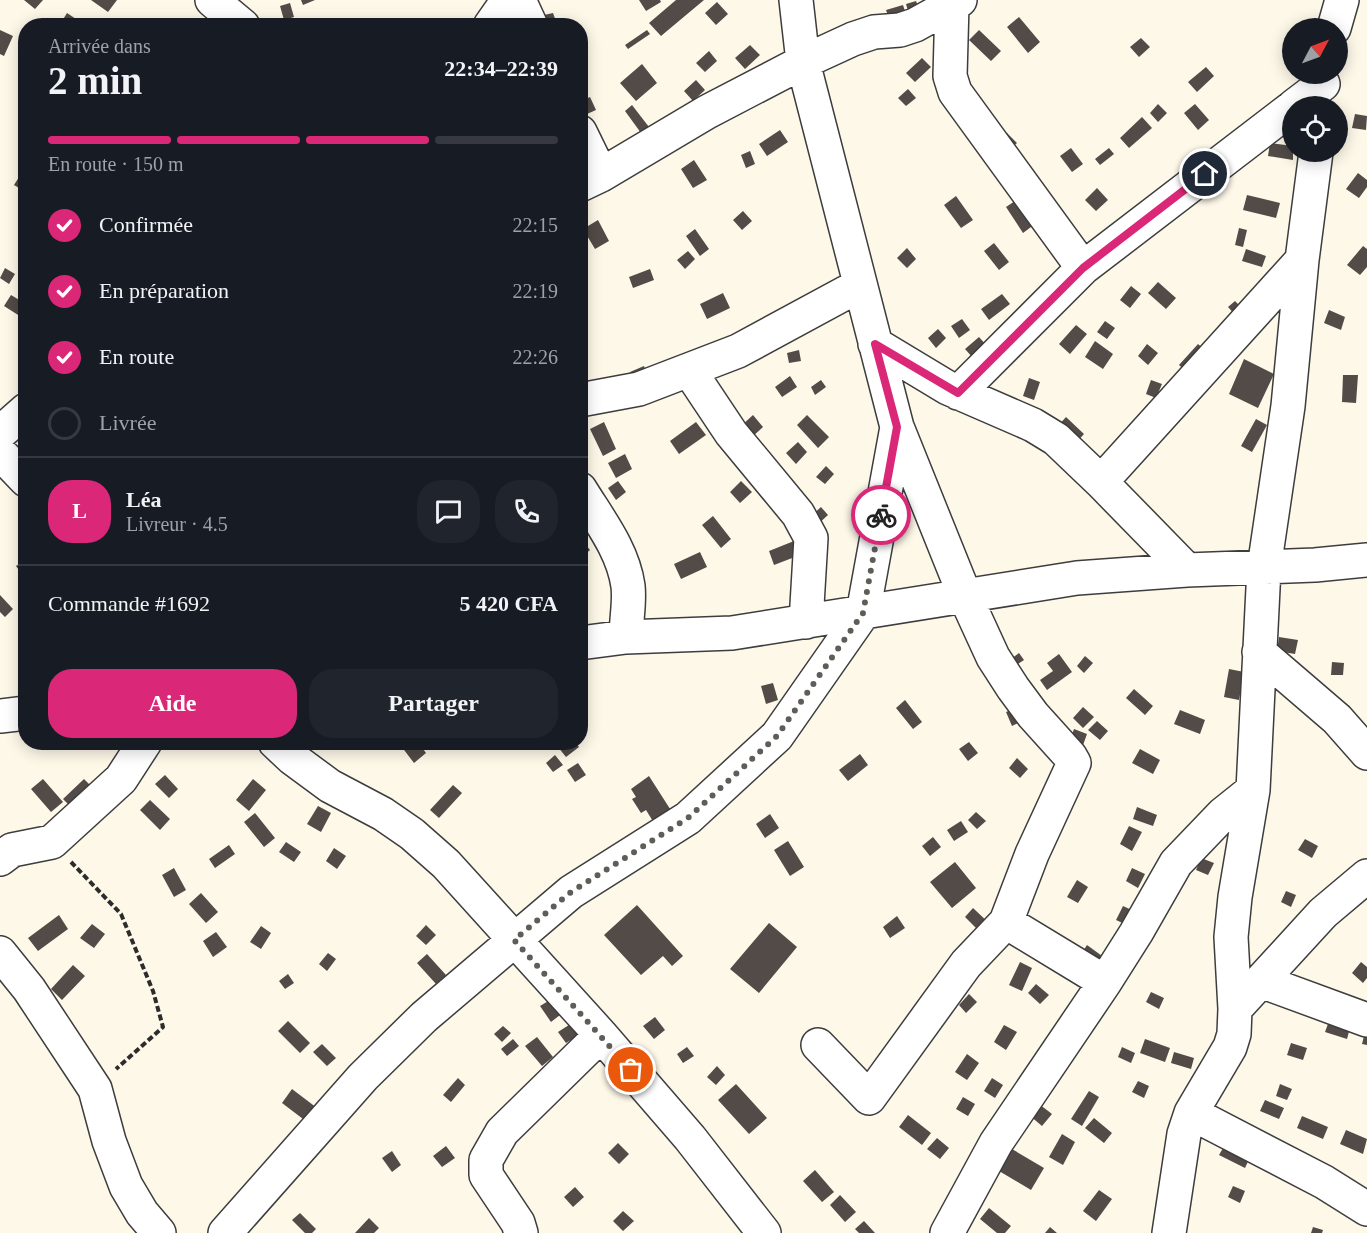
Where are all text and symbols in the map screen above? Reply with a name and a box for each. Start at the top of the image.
north arrow [1282,18,1348,84]
map controls [1282,18,1348,162]
text: Arrivée dans [48,35,151,57]
text: 22:34–22:39 [444,56,558,81]
text: 2 min [48,59,142,102]
button: locate [1282,96,1348,162]
pin [1179,148,1230,199]
text: En route · 150 m [48,153,184,175]
icon: home [1188,157,1221,190]
icon: check [48,209,81,242]
text: Confirmée [99,212,193,237]
text: 22:15 [512,214,558,236]
icon: check [48,275,81,308]
text: En préparation [99,278,229,303]
text: 22:19 [512,280,558,302]
icon: check [48,341,81,374]
text: En route [99,344,174,369]
text: 22:26 [512,346,558,368]
text: Livrée [99,410,156,435]
button: chat [417,480,480,543]
button: phone [495,480,558,543]
courier [851,485,911,545]
text: Léa [126,487,161,512]
text: L [72,498,87,523]
icon: bike [865,499,898,532]
text: Livreur · 4.5 [126,513,228,535]
text: Commande #1692 [48,591,210,616]
text: 5 420 CFA [459,591,558,616]
button: Aide [48,669,297,738]
button: Partager [309,669,558,738]
pin [605,1044,656,1095]
icon: bag [614,1053,647,1086]

